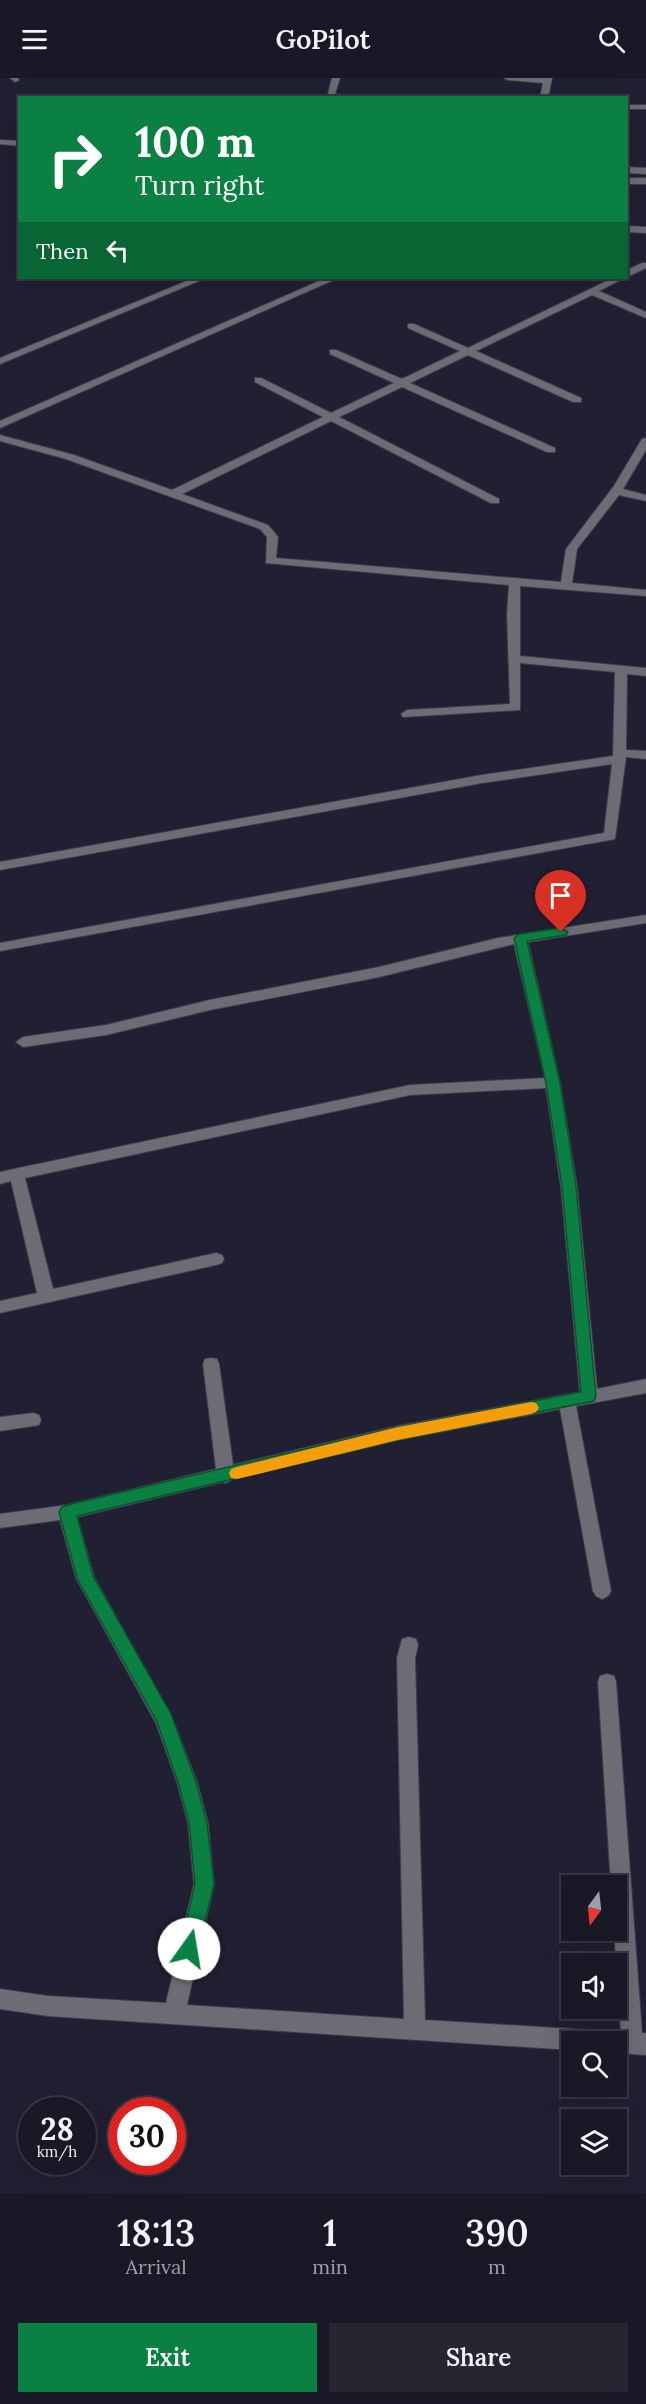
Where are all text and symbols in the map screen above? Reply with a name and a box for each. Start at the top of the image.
text: GoPilot [276,22,371,56]
icon: menu [18,23,51,56]
icon: search [595,23,628,56]
text: 100 m [135,115,255,169]
icon: right [36,120,114,198]
text: Turn right [135,168,264,202]
icon: left [101,234,134,267]
text: Then [36,237,89,265]
pin [535,870,586,932]
icon: arrive [544,879,577,912]
north arrow [561,1875,627,1941]
map controls [561,1875,627,2175]
position arrow [157,1917,221,1981]
button: sound [561,1953,627,2019]
button: search [561,2031,627,2097]
speed limit sign: 30 [108,2097,186,2175]
button: layers [561,2109,627,2175]
text: 28 [40,2110,74,2148]
text: km/h [37,2142,77,2161]
text: 18:13 [117,2210,195,2256]
text: 1 [323,2210,337,2256]
text: 390 [465,2210,529,2256]
text: Arrival [126,2254,187,2279]
text: min [312,2254,348,2279]
text: m [488,2254,506,2279]
button: Exit [18,2323,317,2392]
button: Share [329,2323,628,2392]

